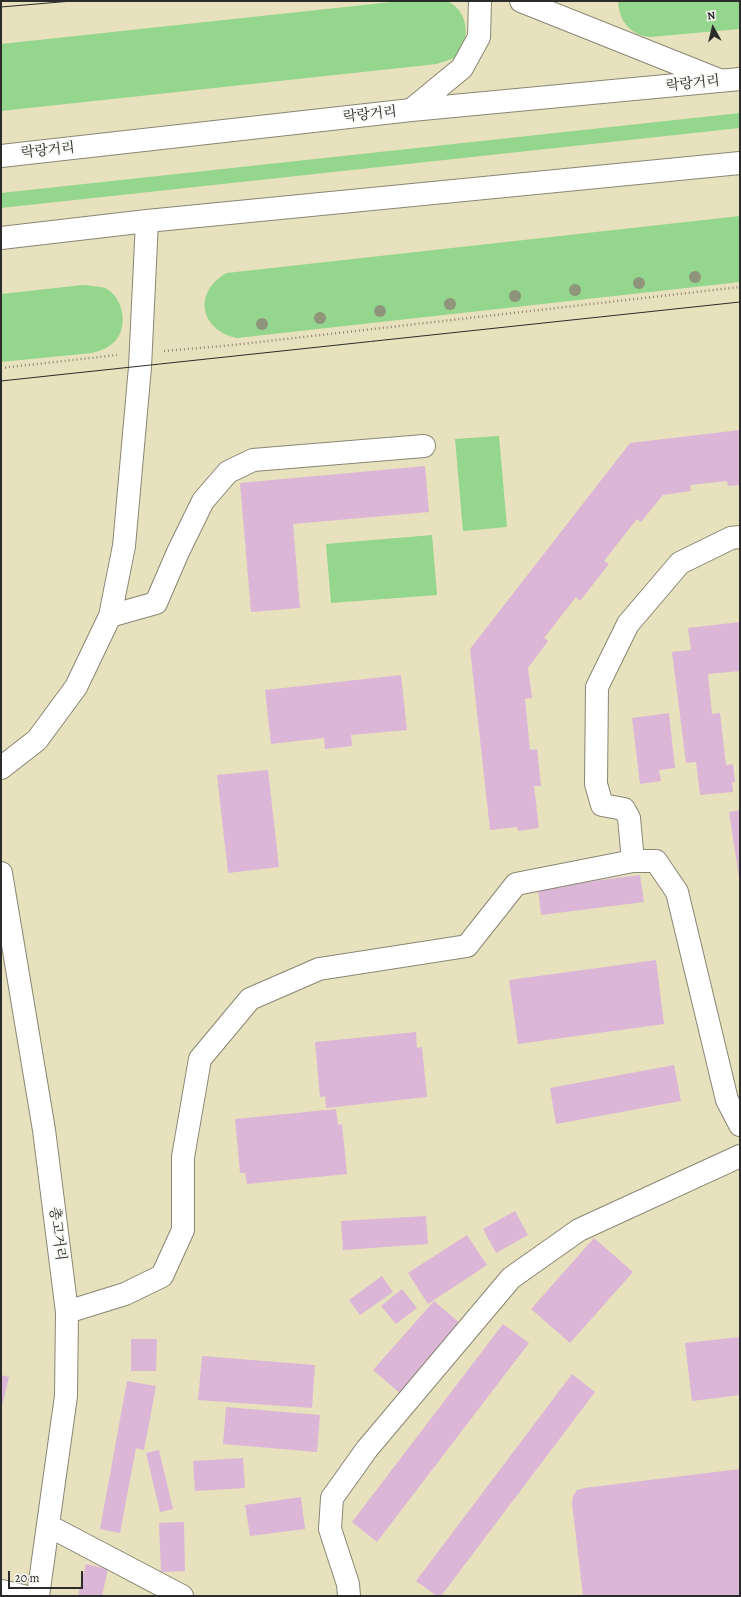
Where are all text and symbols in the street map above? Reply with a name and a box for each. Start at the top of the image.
north arrow [693,8,733,48]
text: N [706,8,716,24]
street label: 락랑거리 [665,73,721,95]
street label: 락랑거리 [342,104,398,126]
street label: 락랑거리 [20,140,76,162]
street label: 총고거리 [45,1206,69,1262]
scale bar [10,1563,85,1589]
text: 20 m [15,1570,39,1586]

